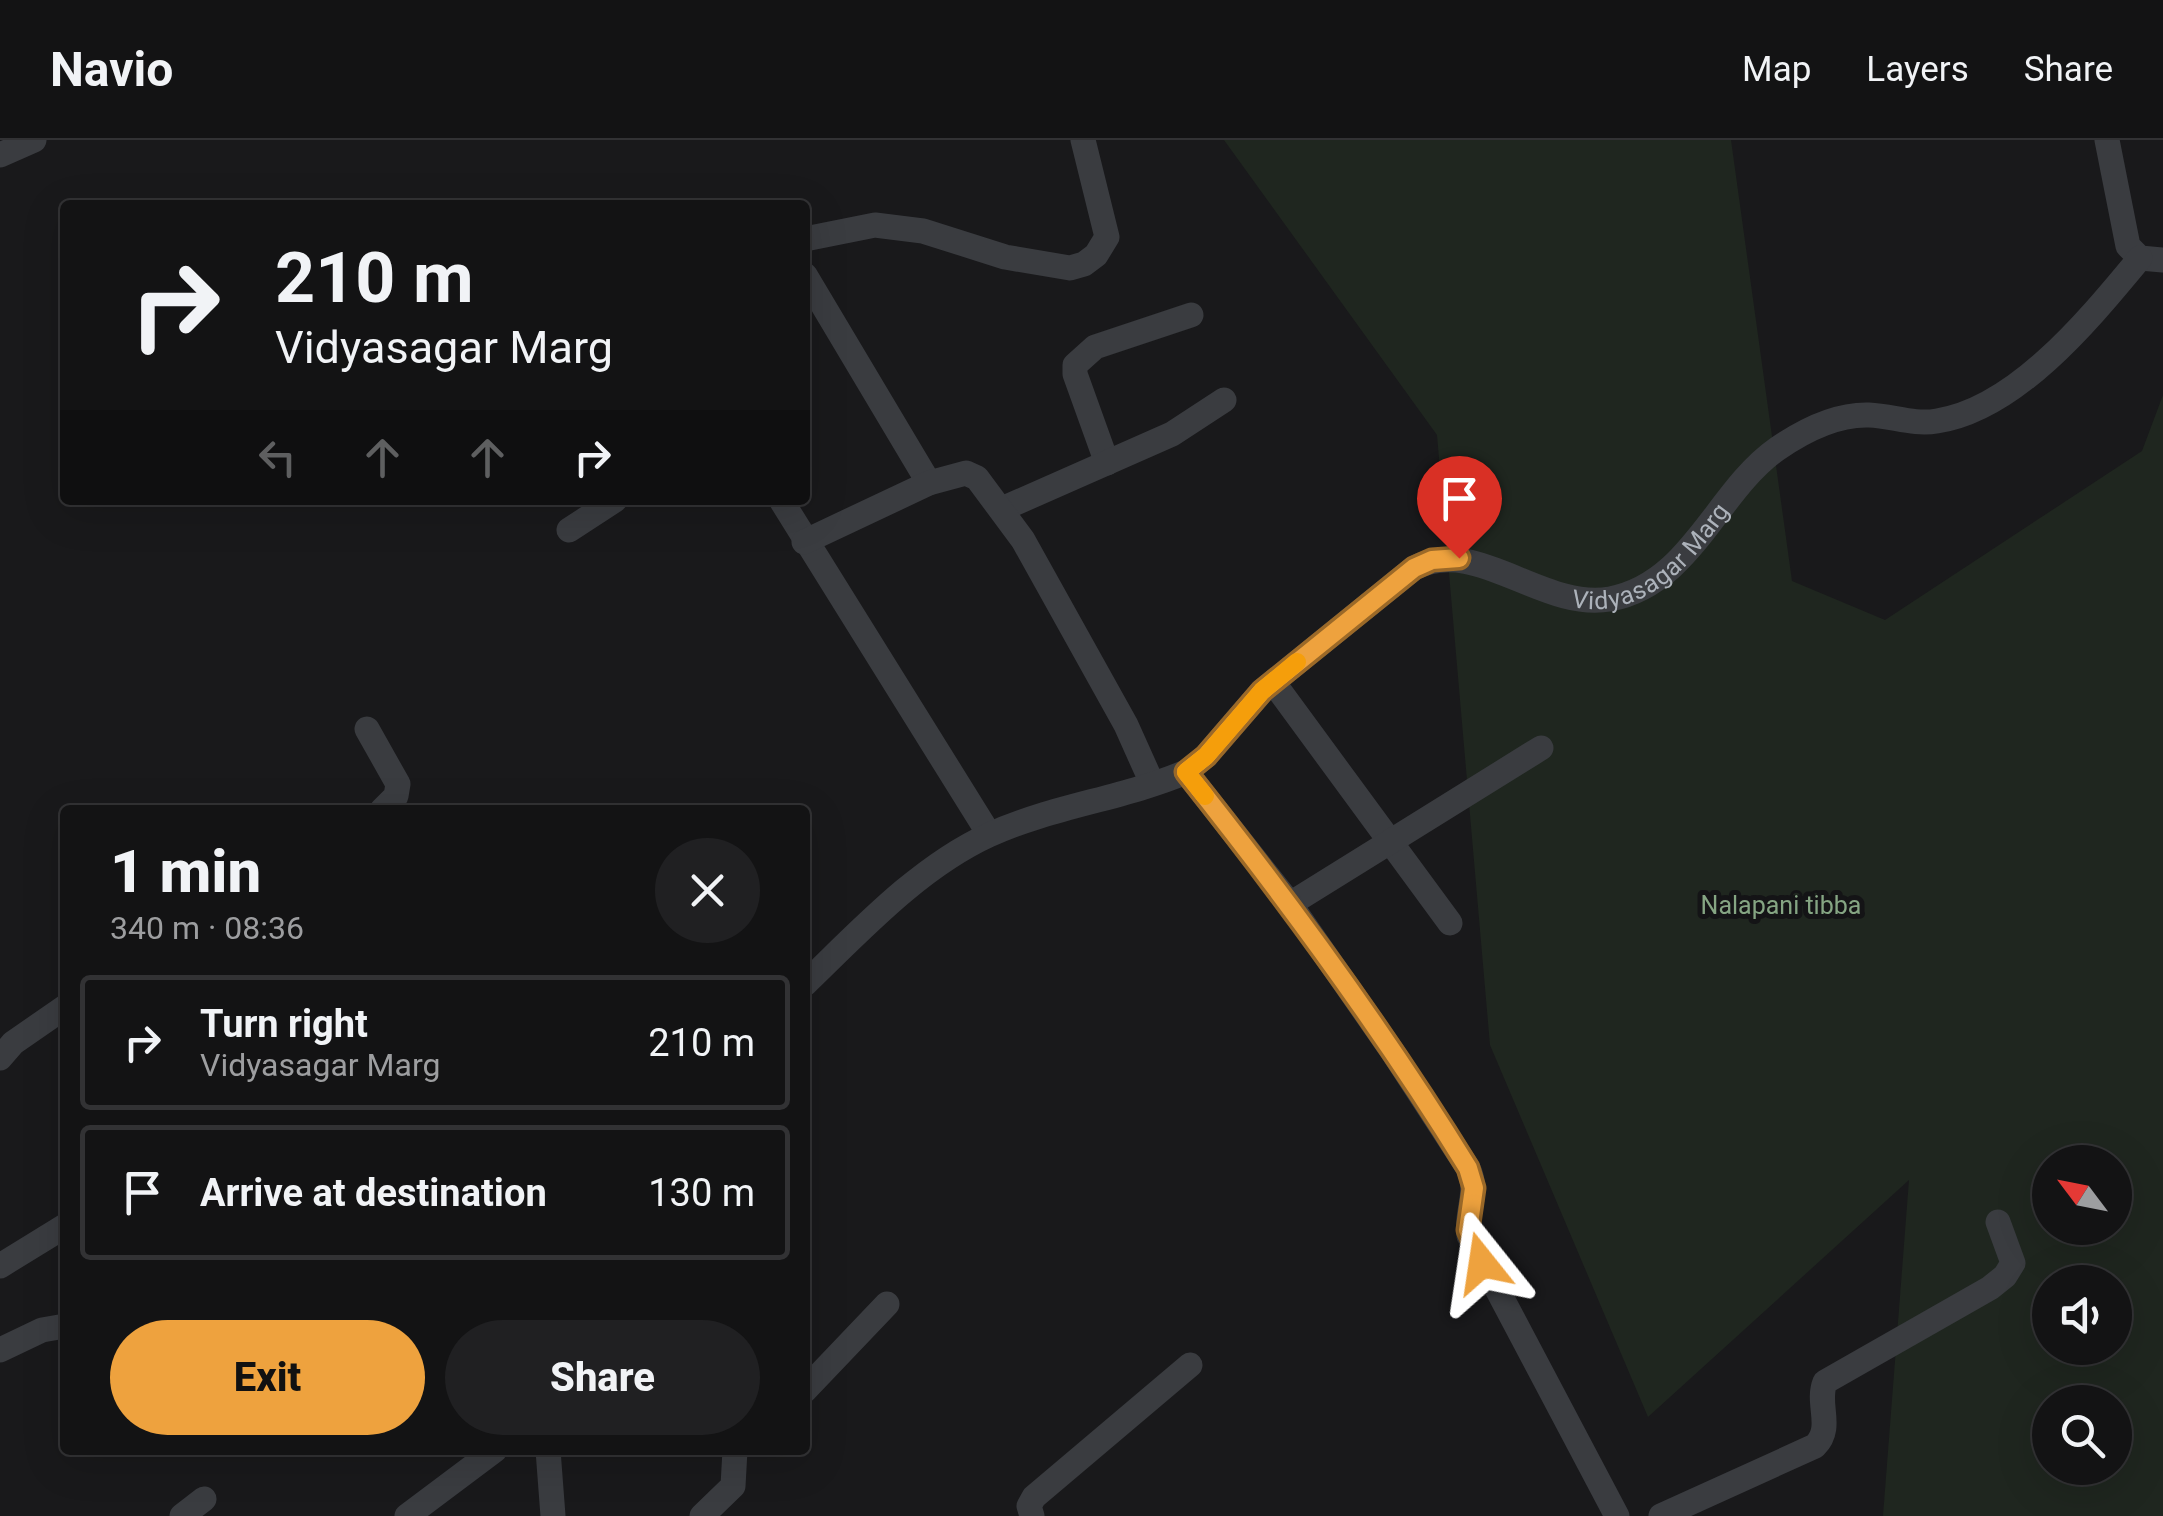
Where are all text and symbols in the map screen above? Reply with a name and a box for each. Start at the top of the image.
text: Navio [50,41,173,98]
text: Map [1742,49,1811,90]
text: Layers [1866,49,1969,90]
text: Share [2024,49,2113,90]
text: 210 m [275,237,474,319]
icon: right [110,240,240,370]
text: Vidyasagar Marg [275,321,613,374]
icon: left [250,430,305,485]
icon: ahead [355,430,410,485]
icon: ahead [460,430,515,485]
icon: right [565,430,620,485]
pin [1417,456,1502,559]
icon: arrive [1432,471,1487,526]
street label: Vidyasagar Marg [1570,497,1735,616]
text: 1 min [110,836,261,907]
button: close [655,838,760,943]
park label: Nalapani tibba [1701,891,1861,920]
text: 340 m · 08:36 [110,909,304,947]
text: Turn right [200,1002,368,1046]
icon: right [115,1015,170,1070]
text: 210 m [648,1021,755,1065]
text: Vidyasagar Marg [200,1046,440,1084]
north arrow [2032,1145,2132,1245]
map controls [2032,1145,2132,1485]
icon: arrive [115,1165,170,1220]
text: Arrive at destination [200,1171,547,1215]
text: 130 m [648,1171,755,1215]
position arrow [1430,1211,1534,1315]
button: sound [2032,1265,2132,1365]
button: Exit [110,1320,425,1435]
button: Share [445,1320,760,1435]
button: search [2032,1385,2132,1485]

